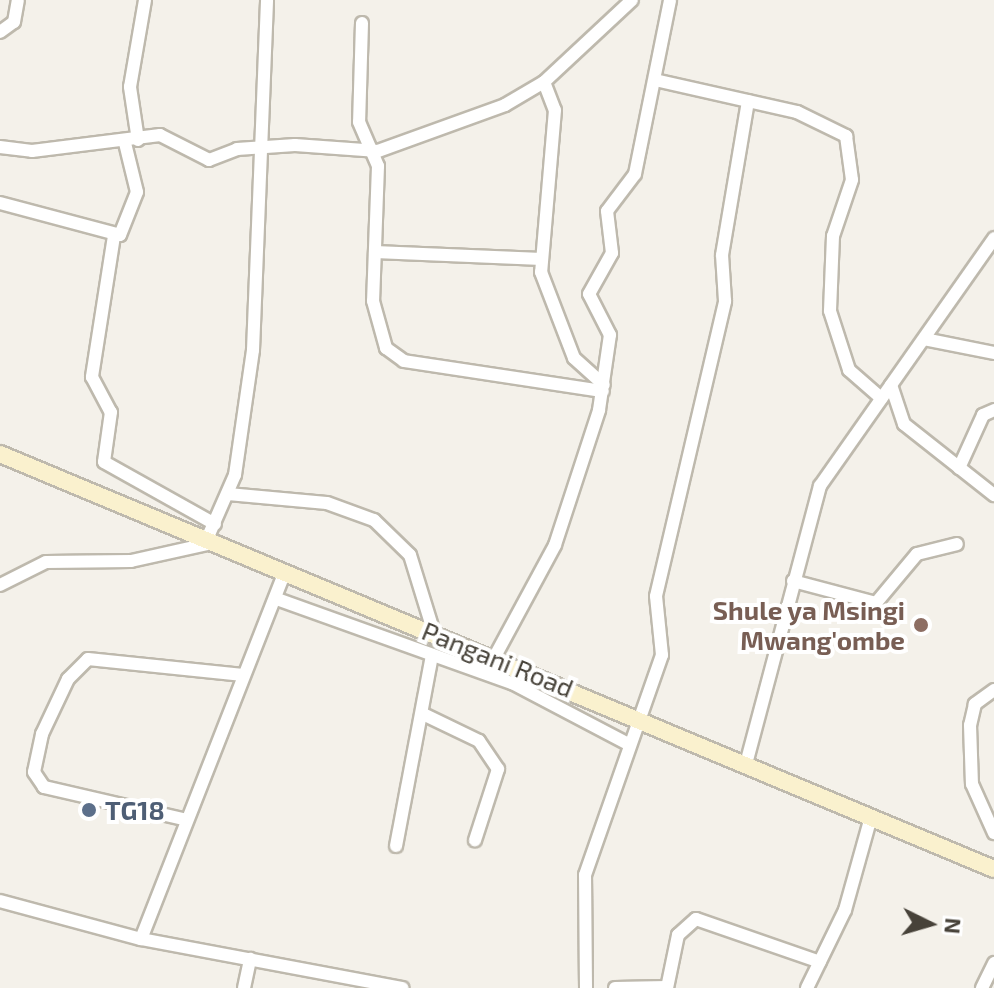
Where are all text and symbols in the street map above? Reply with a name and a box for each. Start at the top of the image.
place label: Shule ya Msingi Mwang'ombe [712,594,905,656]
street label: Pangani Road [418,614,578,704]
marker: Shule ya Msingi Mwang'ombe [912,616,930,634]
place label: TG18 [105,794,165,826]
marker: TG18 [80,801,98,819]
north arrow [890,884,970,964]
text: N [940,917,968,935]

